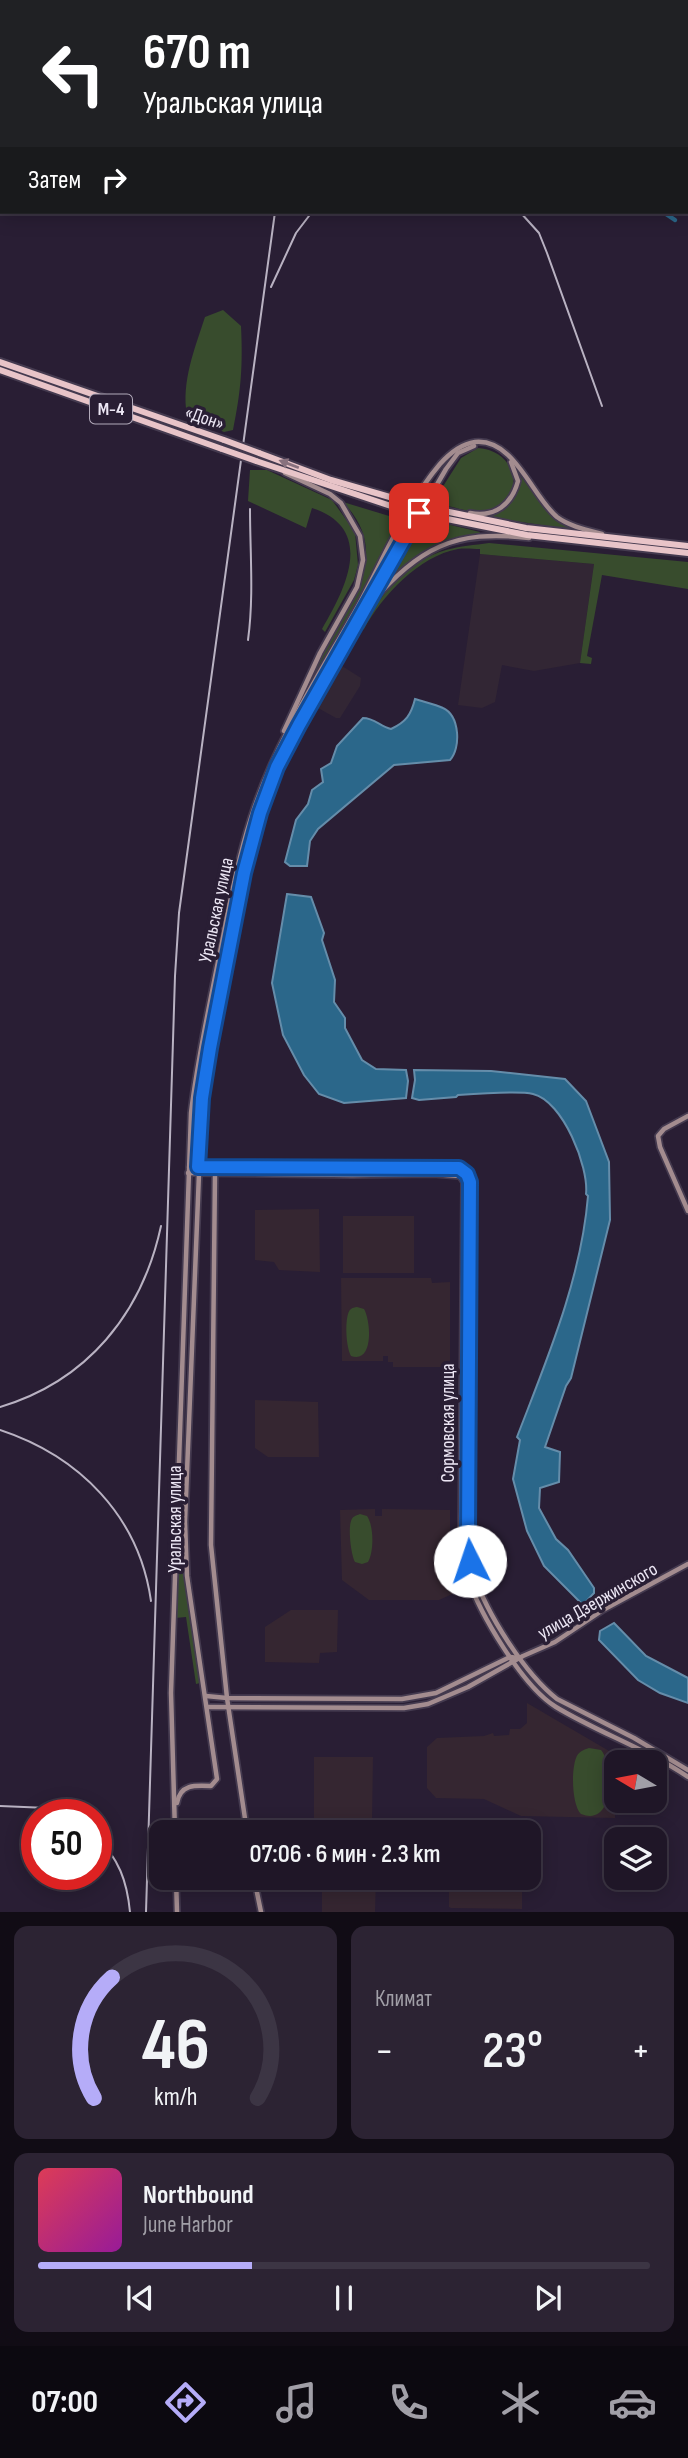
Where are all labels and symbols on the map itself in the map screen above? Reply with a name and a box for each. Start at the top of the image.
road number: М-4 [90,394,132,424]
street label: «Дон» [182,401,227,436]
one-way arrow [278,458,299,469]
pin [389,483,449,543]
street label: Уральская улица [194,856,239,965]
street label: Сормовская улица [437,1363,460,1483]
street label: Уральская улица [164,1466,187,1573]
position arrow [433,1524,507,1598]
street label: улица Дзержинского [534,1558,662,1645]
north arrow [604,1750,667,1813]
speed limit sign: 50 [21,1799,112,1890]

